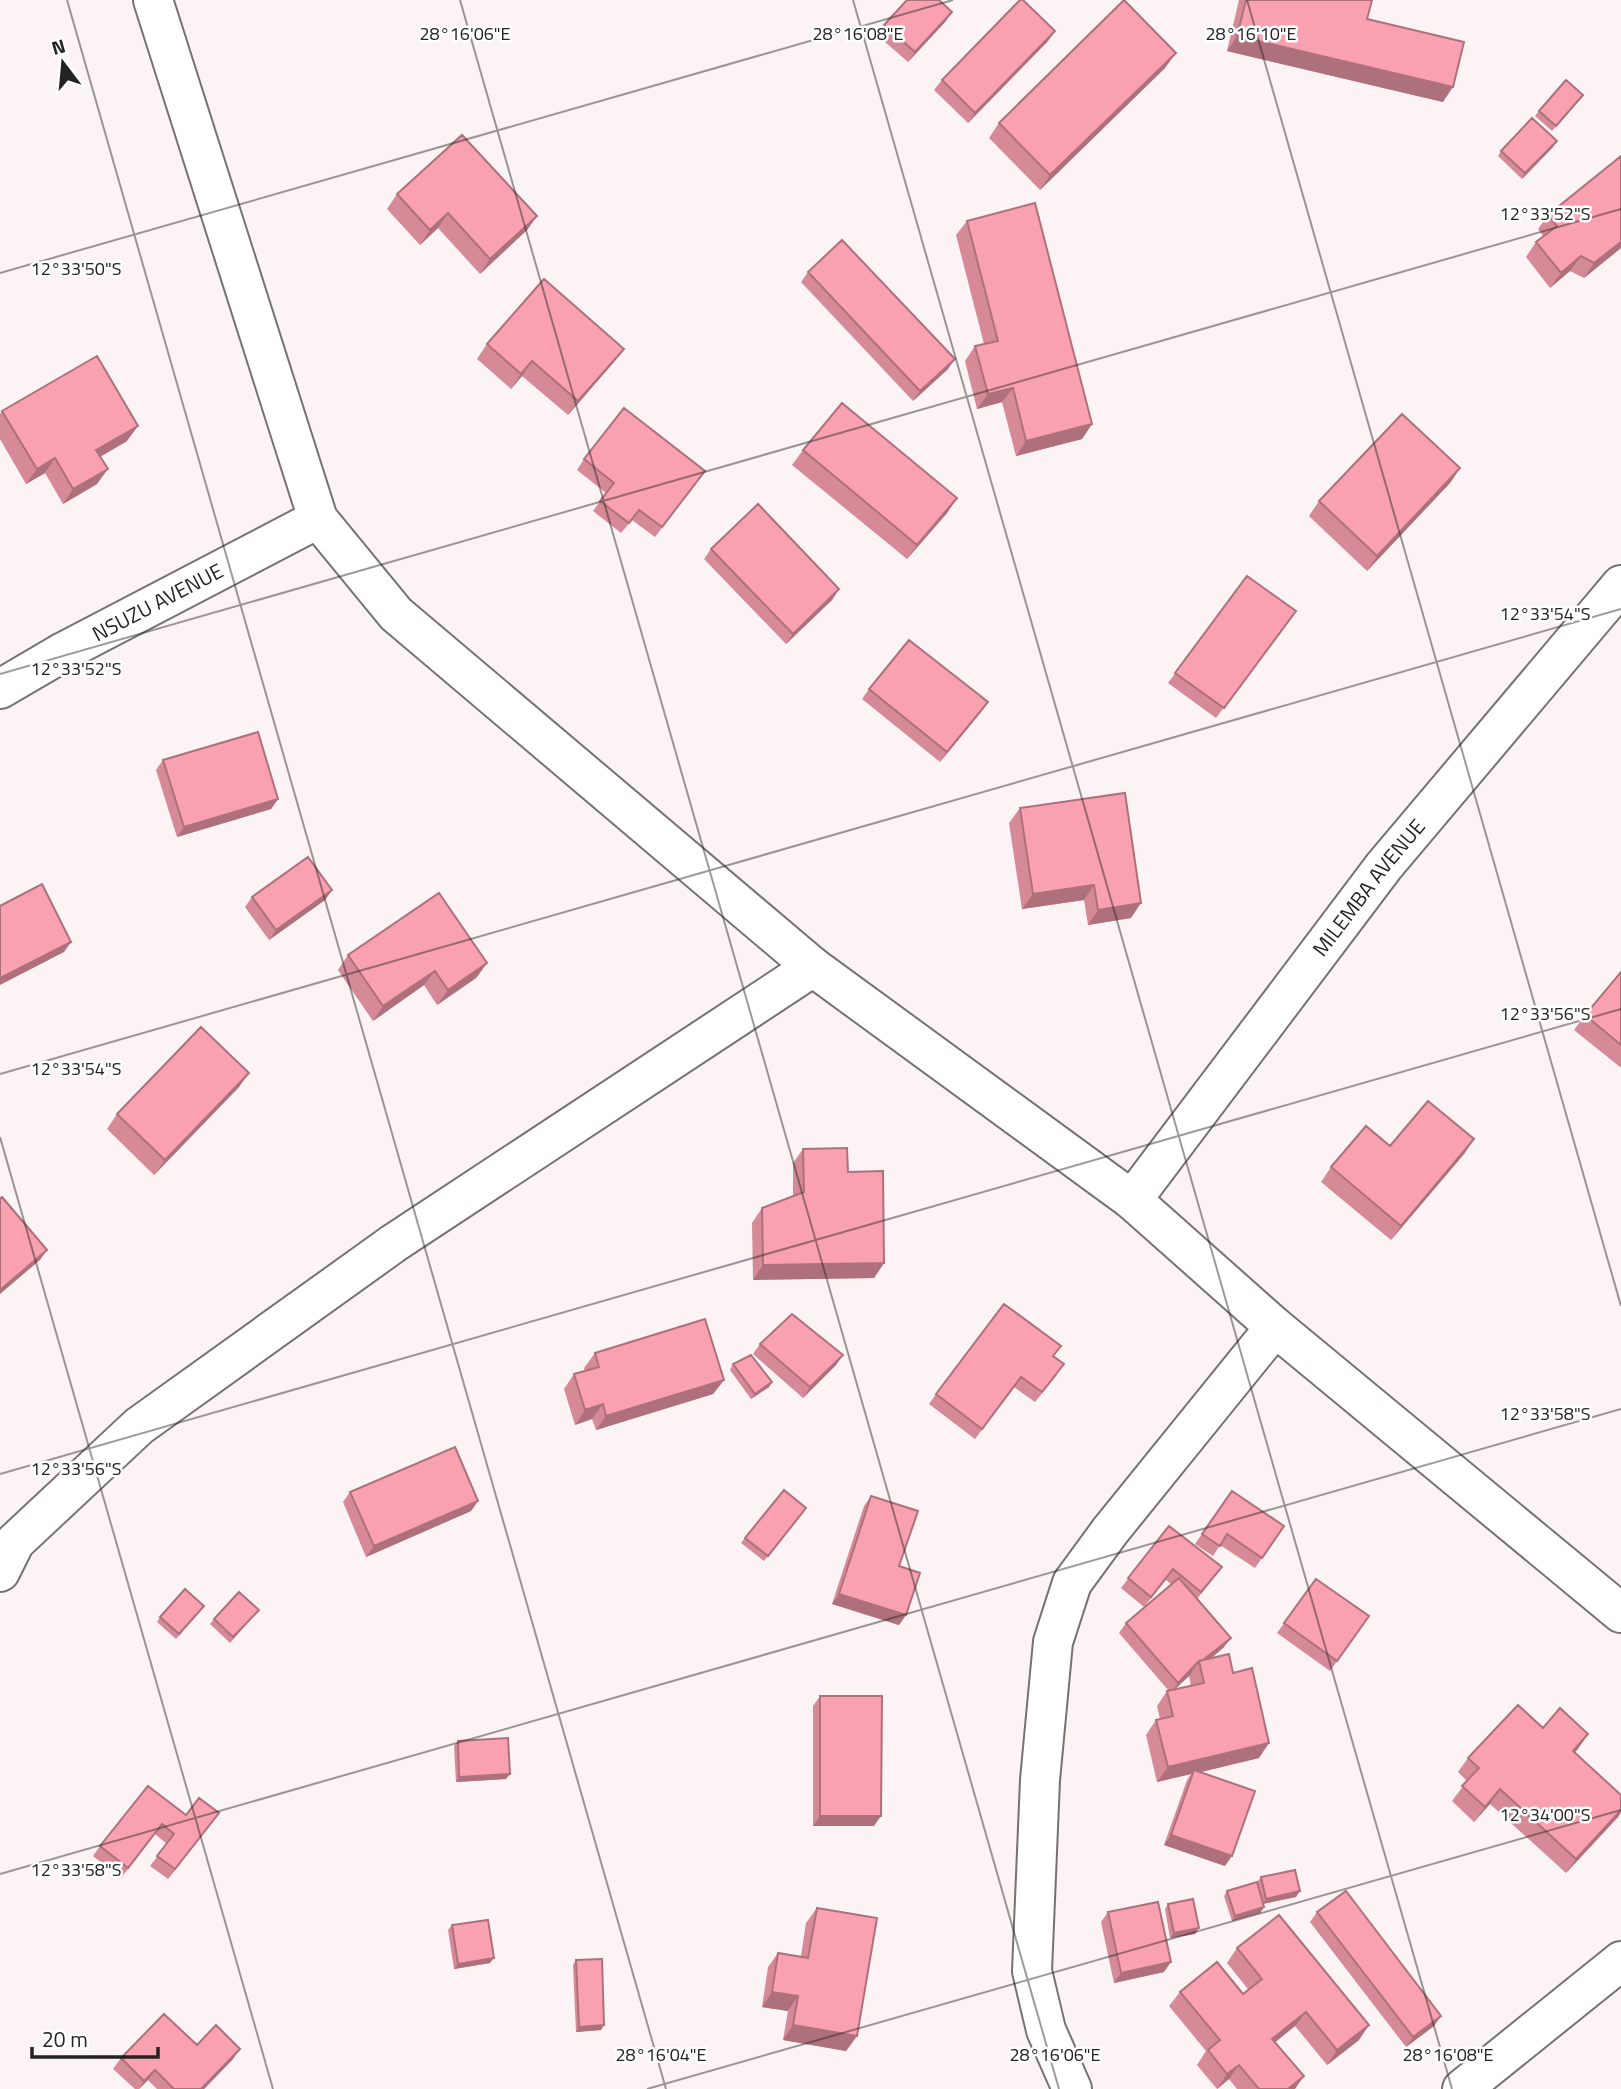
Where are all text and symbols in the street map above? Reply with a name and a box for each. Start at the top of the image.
text: 28°16'06"E [420,20,511,47]
text: 28°16'08"E [813,20,904,47]
text: 28°16'10"E [1206,20,1297,47]
north arrow [28,28,98,98]
text: N [48,30,69,62]
text: 12°33'52"S [1500,200,1590,227]
text: 12°33'50"S [31,255,121,282]
street label: NSUZU AVENUE [86,554,228,649]
text: 12°33'54"S [1500,600,1590,627]
text: 12°33'52"S [31,655,121,682]
street label: MILEMBA AVENUE [1304,811,1432,963]
text: 12°33'56"S [1500,1000,1590,1027]
text: 12°33'54"S [31,1055,121,1082]
text: 12°33'58"S [1500,1400,1590,1427]
text: 12°33'56"S [31,1455,121,1482]
text: 12°34'00"S [1500,1801,1590,1828]
text: 12°33'58"S [31,1856,121,1883]
scale bar [32,2016,158,2060]
text: 20 m [42,2023,88,2055]
text: 28°16'04"E [616,2041,707,2068]
text: 28°16'06"E [1010,2041,1101,2068]
text: 28°16'08"E [1403,2041,1494,2068]

